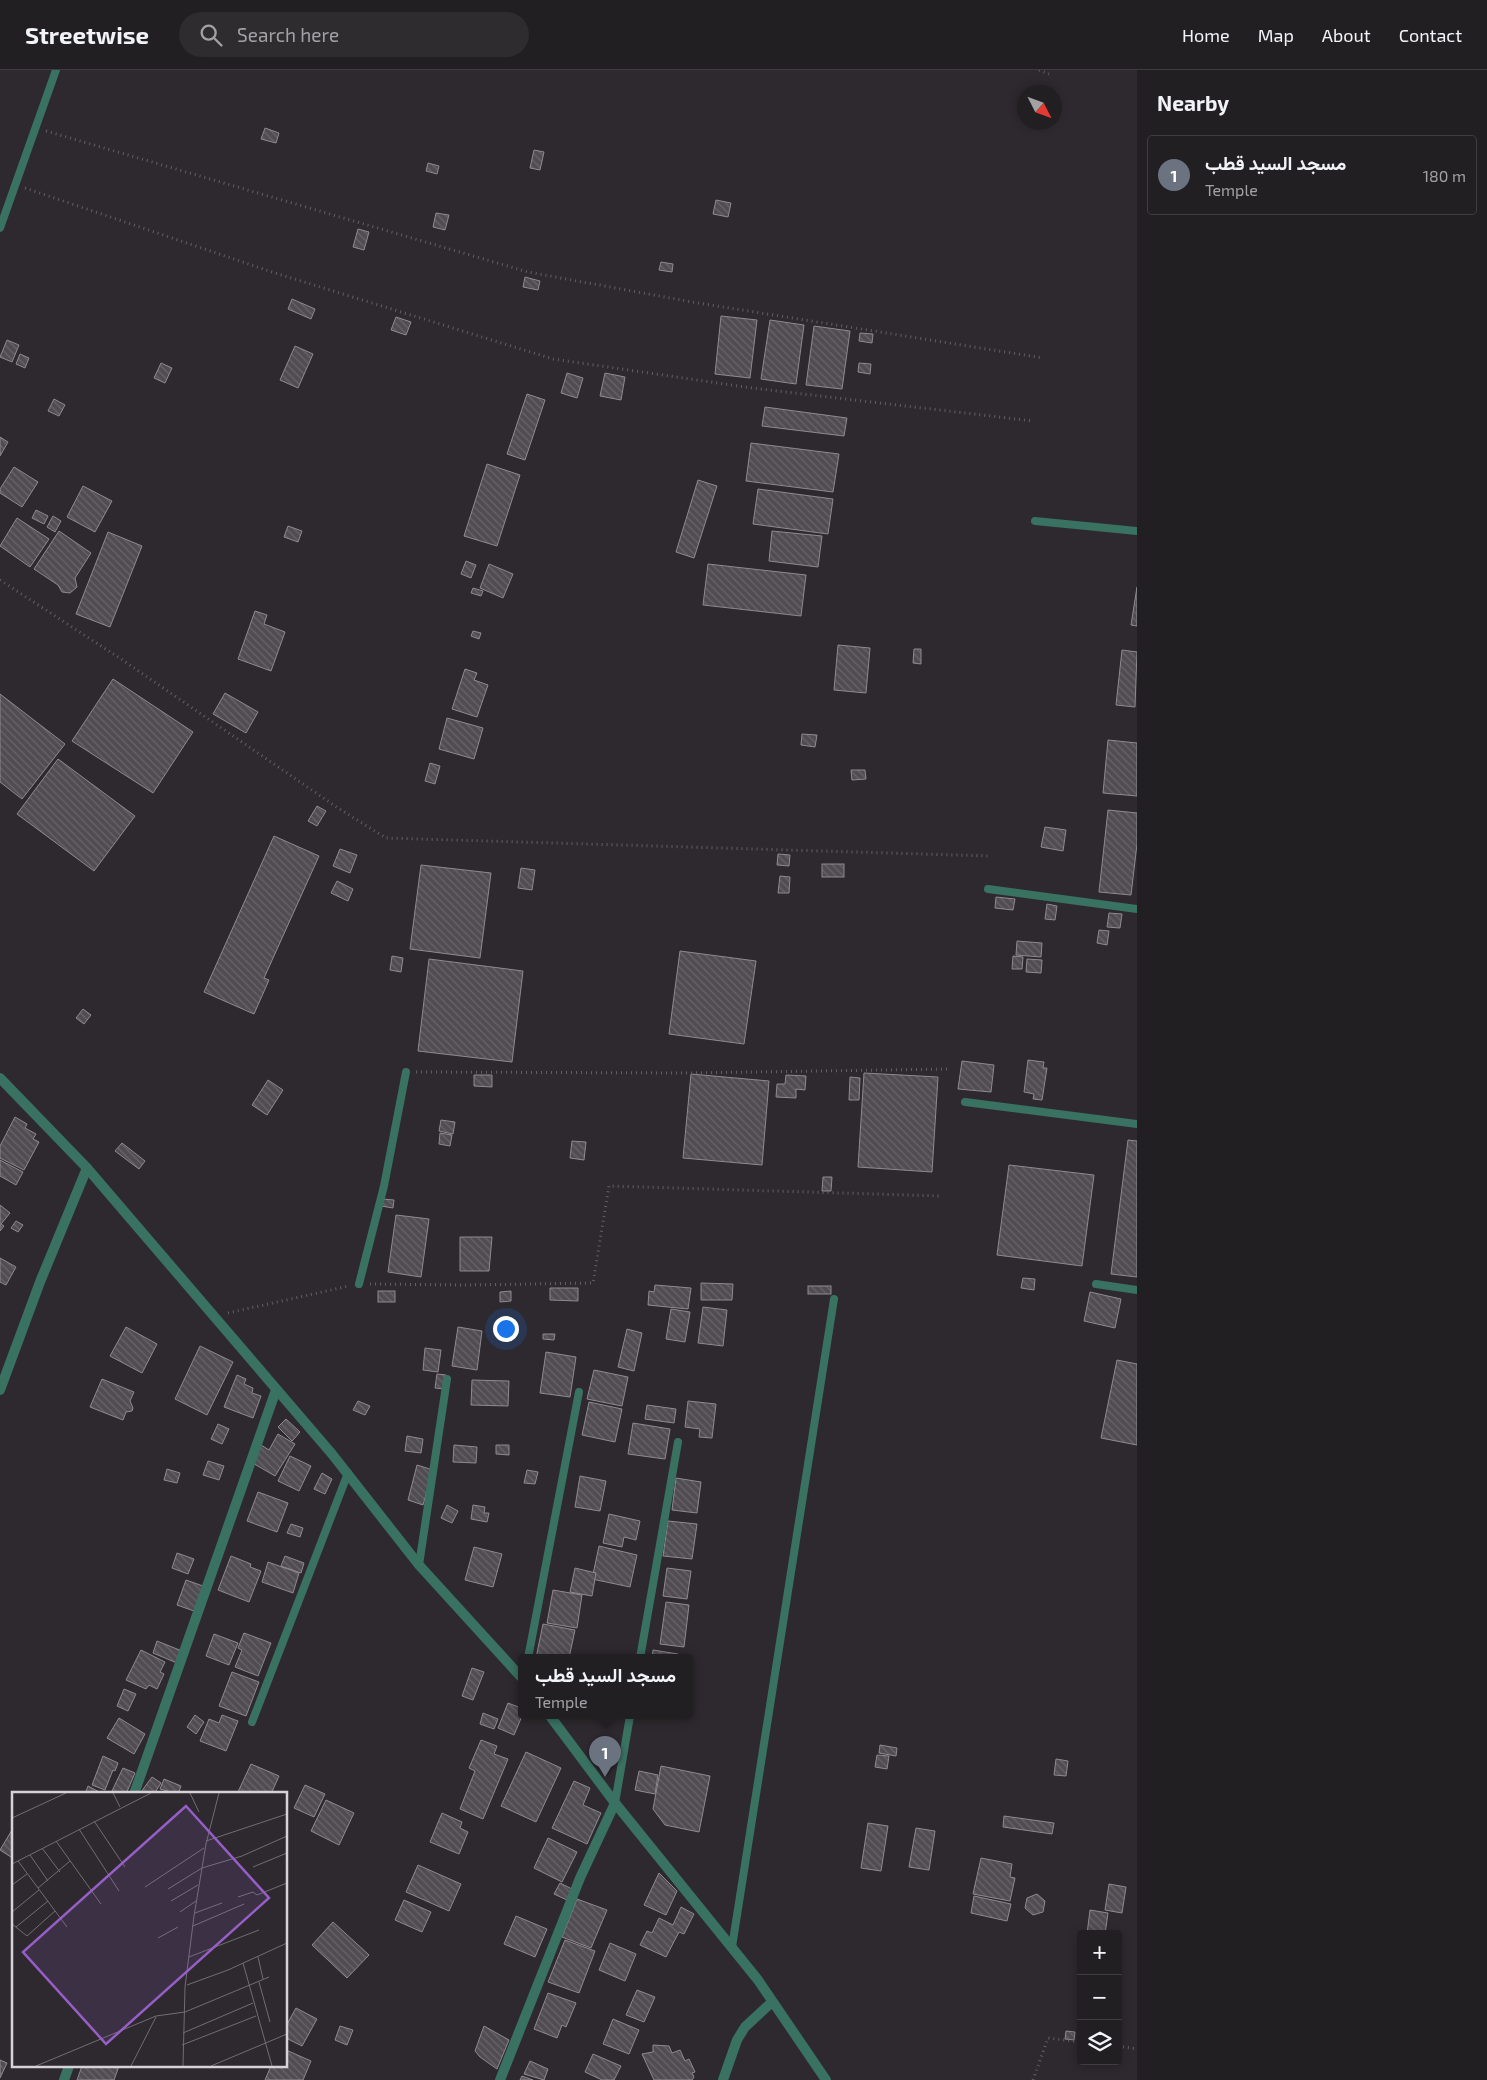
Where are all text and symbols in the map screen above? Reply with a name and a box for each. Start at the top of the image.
search box [179,12,529,57]
text: Streetwise [25,20,149,49]
icon: search [197,21,225,49]
text: Search here [237,23,339,46]
text: Home [1182,24,1230,46]
text: Map [1258,24,1294,46]
text: About [1322,24,1371,46]
text: Contact [1399,24,1462,46]
north arrow [1017,85,1062,130]
text: Nearby [1157,90,1229,115]
text: مسجد السيد قطب [1205,151,1346,174]
text: 1 [1171,166,1177,185]
text: 180 m [1423,166,1466,185]
text: Temple [1205,180,1258,199]
your location [493,1316,519,1342]
popup [518,1654,693,1719]
text: مسجد السيد قطب [535,1663,676,1686]
text: Temple [535,1692,588,1711]
pin: 1 [589,1736,621,1777]
inset map [12,1792,288,2068]
map controls [1077,1930,1122,2065]
button: + [1077,1930,1122,1975]
button: − [1077,1975,1122,2020]
button: layers [1077,2020,1122,2065]

